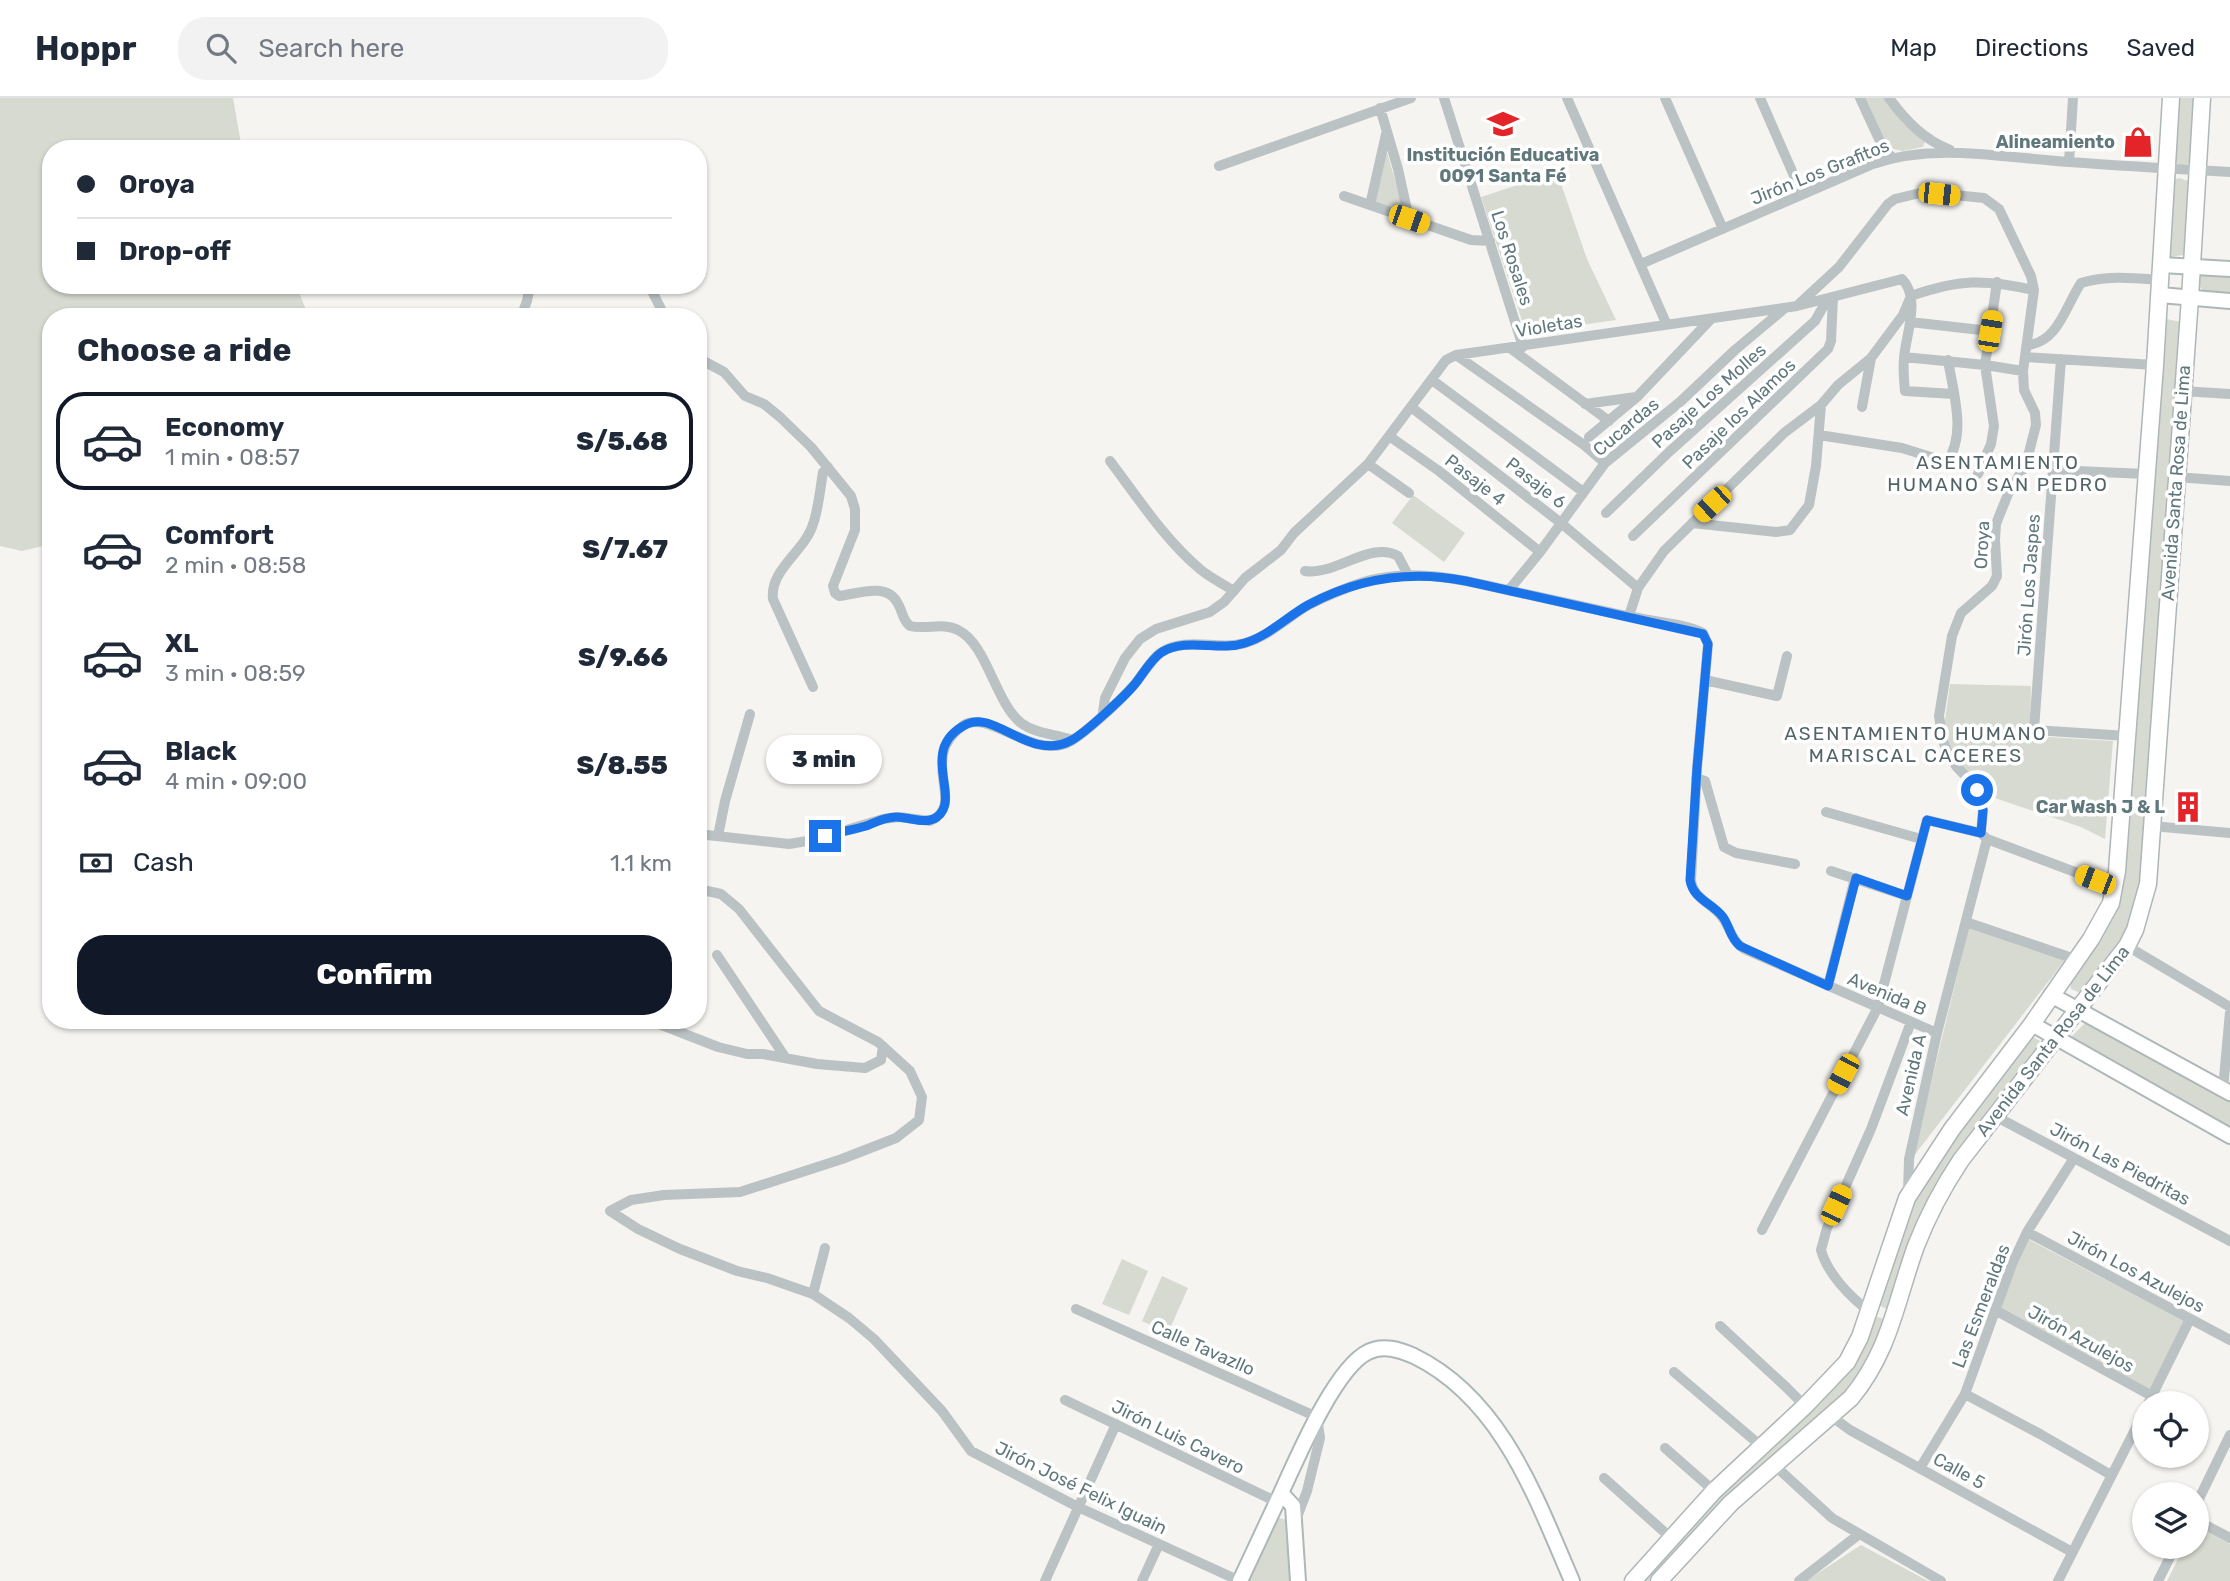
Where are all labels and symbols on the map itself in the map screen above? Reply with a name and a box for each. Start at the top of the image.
school or university icon: Institución Educativa 0091 Santa Fé [1486,107,1520,141]
shop icon: Alineamiento [2121,125,2155,159]
place label: Alineamiento [1996,131,2115,153]
street label: Jirón Los Grafitos [1748,134,1892,210]
place label: Institución Educativa 0091 Santa Fé [1407,144,1599,187]
car [1918,181,1961,207]
car [1386,202,1433,236]
street label: Los Rosales [1486,208,1538,308]
car [1977,309,2004,353]
street label: Violetas [1514,310,1584,342]
street label: Pasaje Los Molles [1647,339,1771,453]
street label: Pasaje los Alamos [1678,354,1800,474]
street label: Avenida Santa Rosa de Lima [2157,365,2195,601]
street label: Cucardas [1589,393,1663,461]
street label: Pasaje 4 [1440,450,1510,510]
district label: ASENTAMIENTO HUMANO SAN PEDRO [1887,451,2109,496]
street label: Pasaje 6 [1501,453,1571,513]
car [1690,482,1735,526]
street label: Jirón Los Jaspes [2013,513,2045,657]
street label: Oroya [1970,520,1994,570]
district label: ASENTAMIENTO HUMANO MARISCAL CACERES [1784,722,2048,767]
callout: 3 min [767,734,883,784]
route start [1961,774,1993,806]
building icon: Car Wash J & L [2171,790,2205,824]
place label: Car Wash J & L [2036,796,2165,818]
route end [809,820,841,852]
car [2072,863,2119,897]
street label: Avenida Santa Rosa de Lima [1972,941,2134,1141]
street label: Avenida B [1844,968,1930,1020]
street label: Avenida A [1891,1032,1931,1118]
car [1824,1051,1863,1097]
street label: Jirón Las Piedritas [2046,1118,2194,1210]
car [1818,1182,1855,1228]
street label: Jirón Los Azulejos [2064,1227,2208,1317]
street label: Las Esmeraldas [1947,1241,2015,1371]
street label: Jirón Azulejos [2024,1301,2138,1377]
street label: Calle Tavazllo [1148,1315,1258,1381]
street label: Jirón Luis Cavero [1108,1395,1248,1479]
street label: Jirón José Felix Iguain [991,1437,1171,1539]
street label: Calle 5 [1929,1448,1989,1494]

